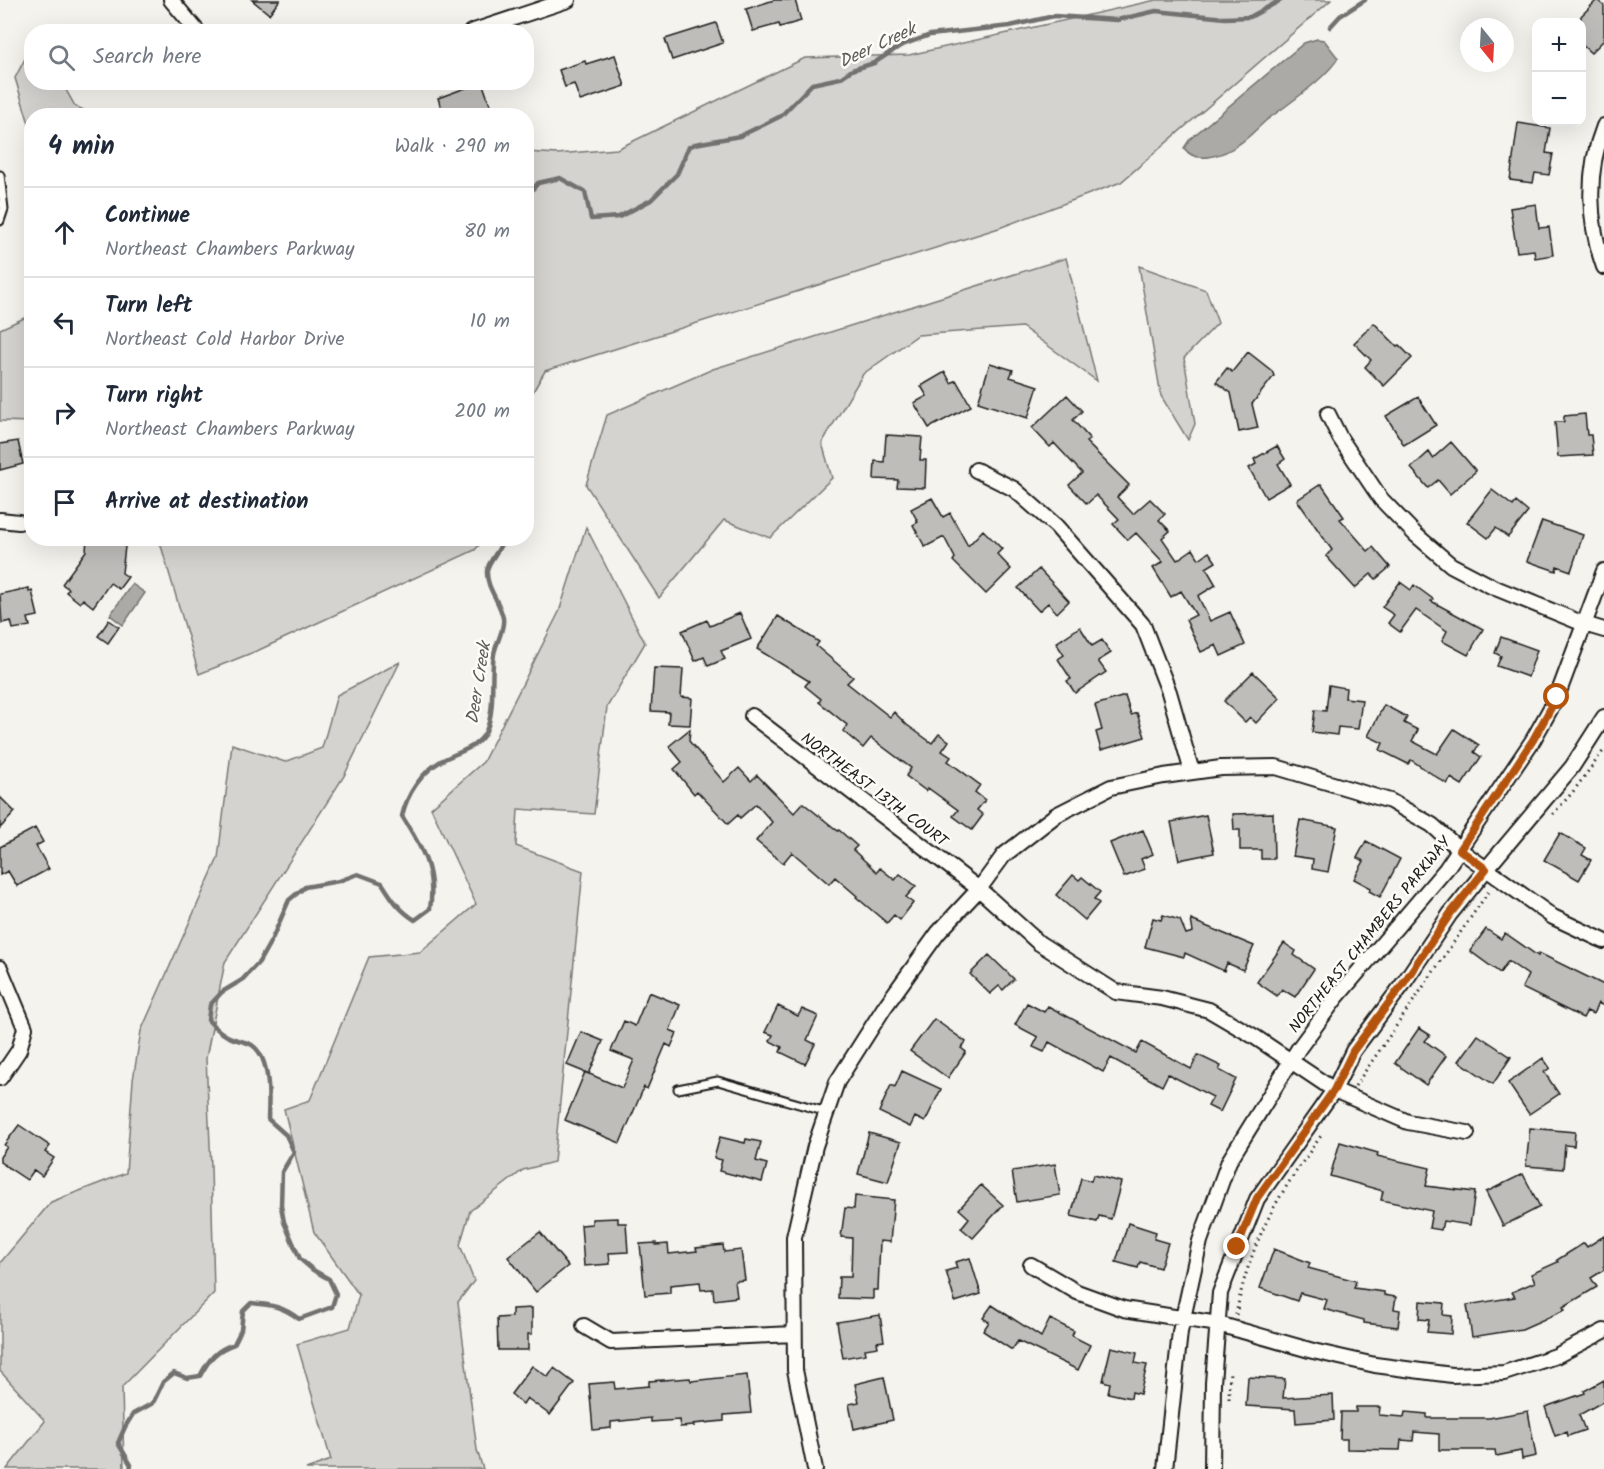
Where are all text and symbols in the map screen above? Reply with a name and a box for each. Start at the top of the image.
water label: Deer Creek [834,15,923,77]
north arrow [1460,18,1514,72]
map controls [1532,18,1586,126]
button: + [1532,18,1586,72]
search box [24,24,534,90]
text: Search here [93,40,201,75]
icon: search [45,41,78,74]
button: − [1532,72,1586,126]
text: 4 min [48,126,115,168]
text: Walk · 290 m [395,131,510,163]
text: Continue [105,199,190,234]
icon: ahead [48,216,81,249]
text: 80 m [464,216,510,248]
text: Northeast Chambers Parkway [105,234,354,266]
text: Turn left [105,289,192,324]
icon: left [48,306,81,339]
text: 10 m [470,306,510,338]
text: Northeast Cold Harbor Drive [105,324,345,356]
text: Turn right [105,379,203,414]
icon: right [48,396,81,429]
text: 200 m [454,396,510,428]
text: Northeast Chambers Parkway [105,414,354,446]
text: Arrive at destination [105,485,308,520]
icon: arrive [48,486,81,519]
water label: Deer Creek [459,638,501,726]
route start [1543,683,1569,709]
street label: NORTHEAST 13TH COURT [795,726,954,855]
street label: NORTHEAST CHAMBERS PARKWAY [1283,831,1458,1039]
route end [1223,1233,1249,1259]

